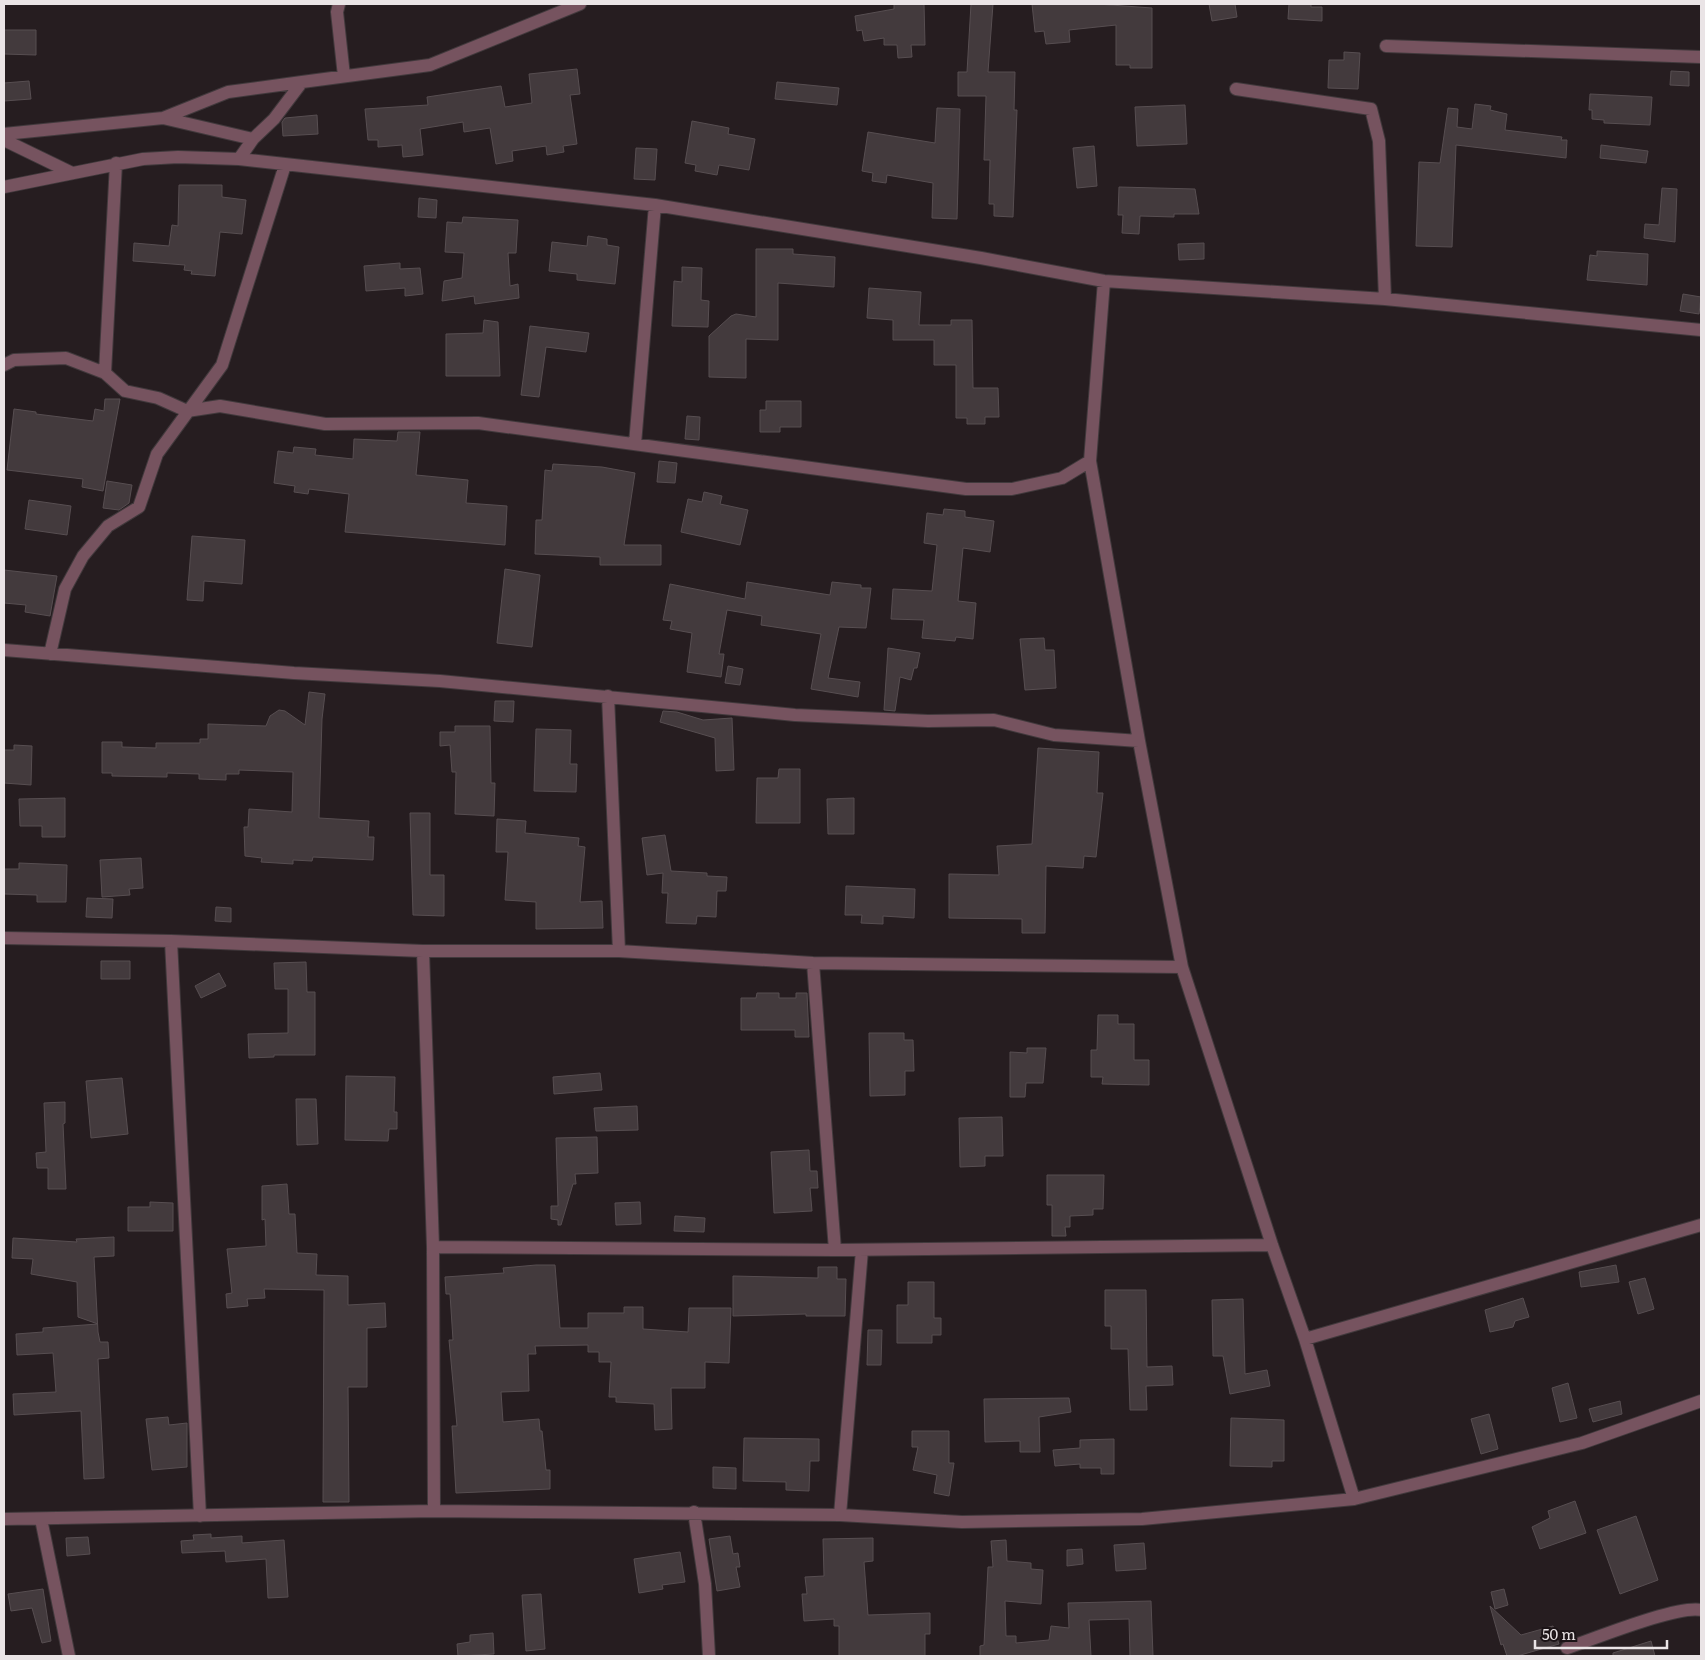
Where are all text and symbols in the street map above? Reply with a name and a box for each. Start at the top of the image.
scale bar [1535,1618,1668,1650]
text: 50 m [1542,1622,1576,1645]

